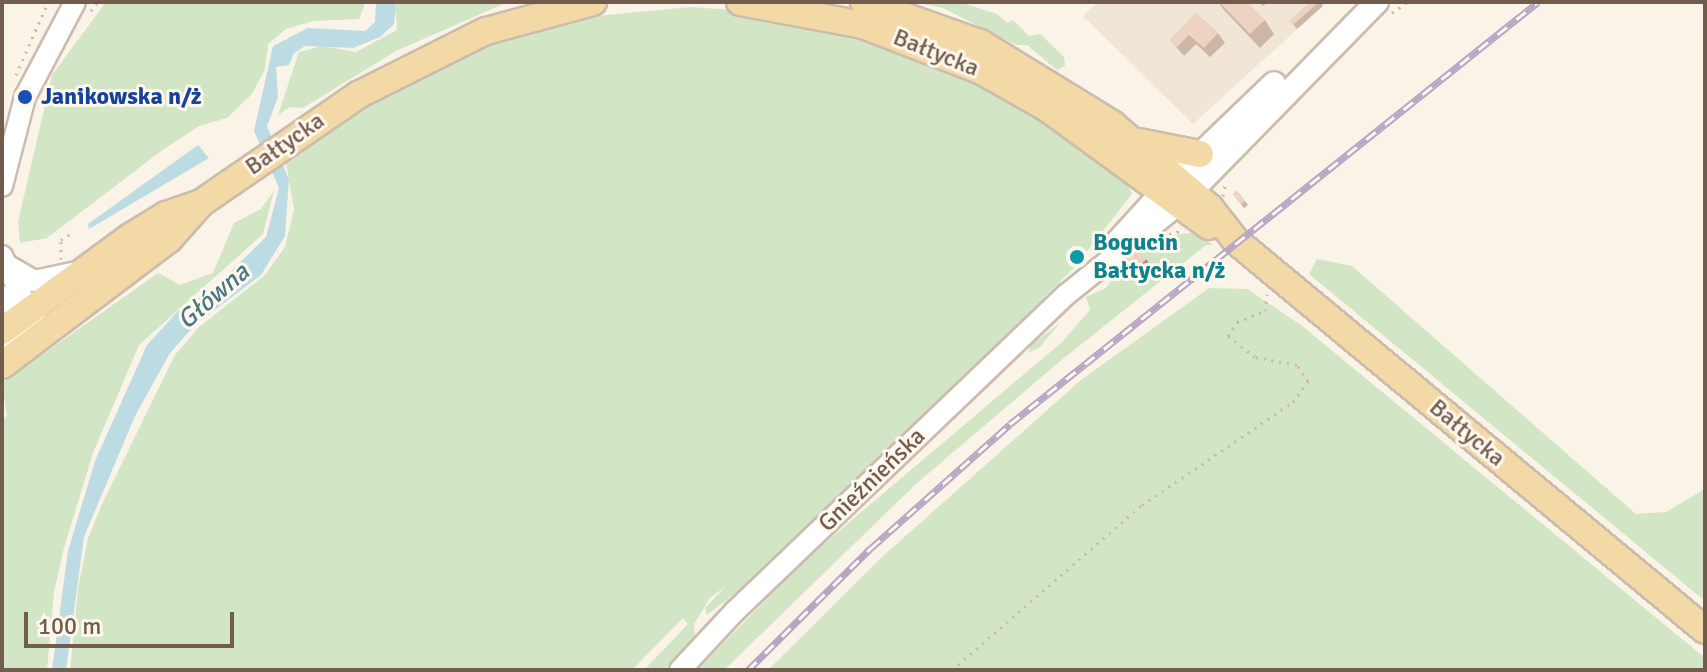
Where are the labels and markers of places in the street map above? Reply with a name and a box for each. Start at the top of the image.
place label: Janikowska n/ż [41,83,201,111]
marker: Janikowska n/ż [16,88,34,106]
place label: Bogucin Bałtycka n/ż [1093,229,1225,285]
marker: Bogucin Bałtycka n/ż [1068,248,1086,266]

